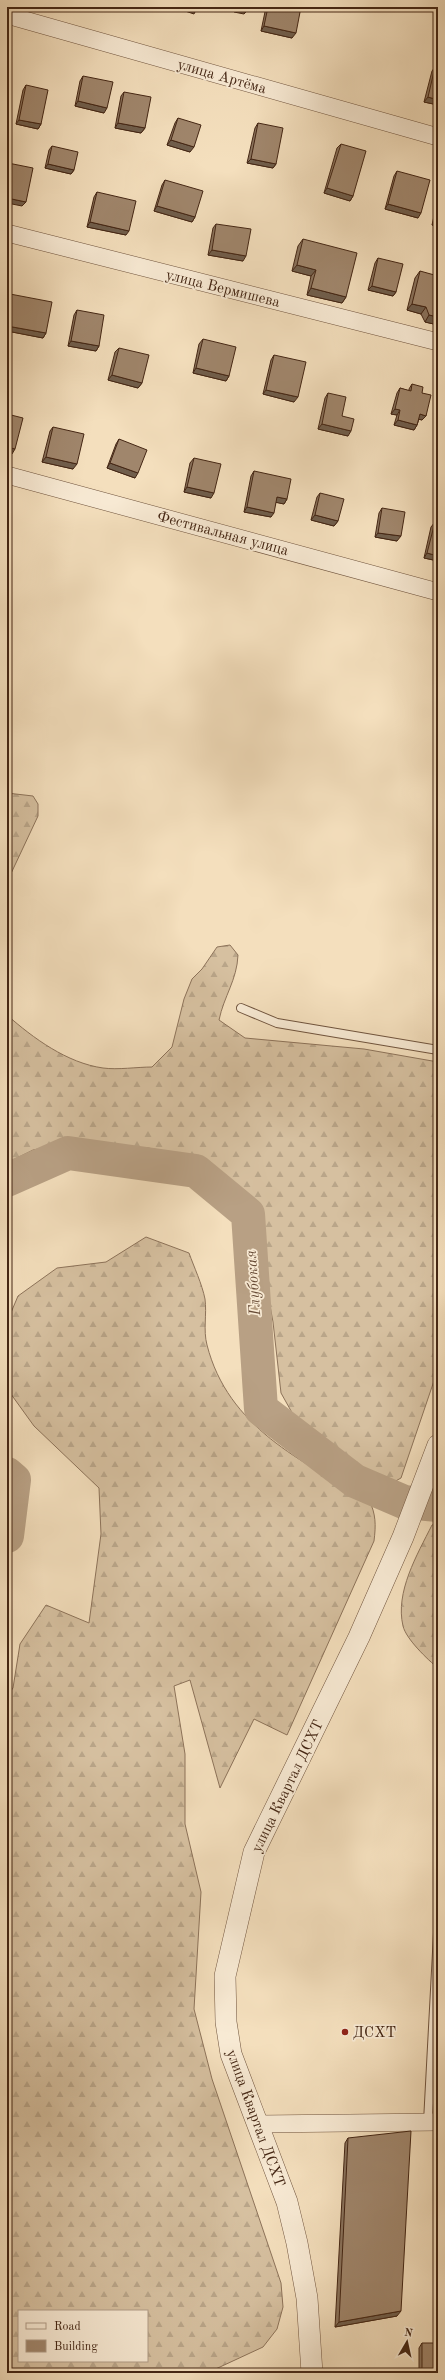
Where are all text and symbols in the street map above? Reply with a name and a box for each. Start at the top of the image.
street label: улица Артёма [175,58,268,97]
street label: улица Вермишева [164,268,282,311]
street label: Фестивальная улица [155,510,291,559]
water label: Глубокая [244,1249,264,1317]
street label: улица Квартал ДСХТ [250,1718,327,1855]
place label: ДСХТ [353,2026,396,2041]
marker: ДСХТ [340,2027,350,2037]
street label: улица Квартал ДСХТ [223,2048,286,2189]
legend [18,2310,148,2362]
text: Road [54,2321,81,2333]
north arrow [387,2322,427,2362]
text: N [403,2328,414,2340]
text: Building [54,2341,98,2353]

